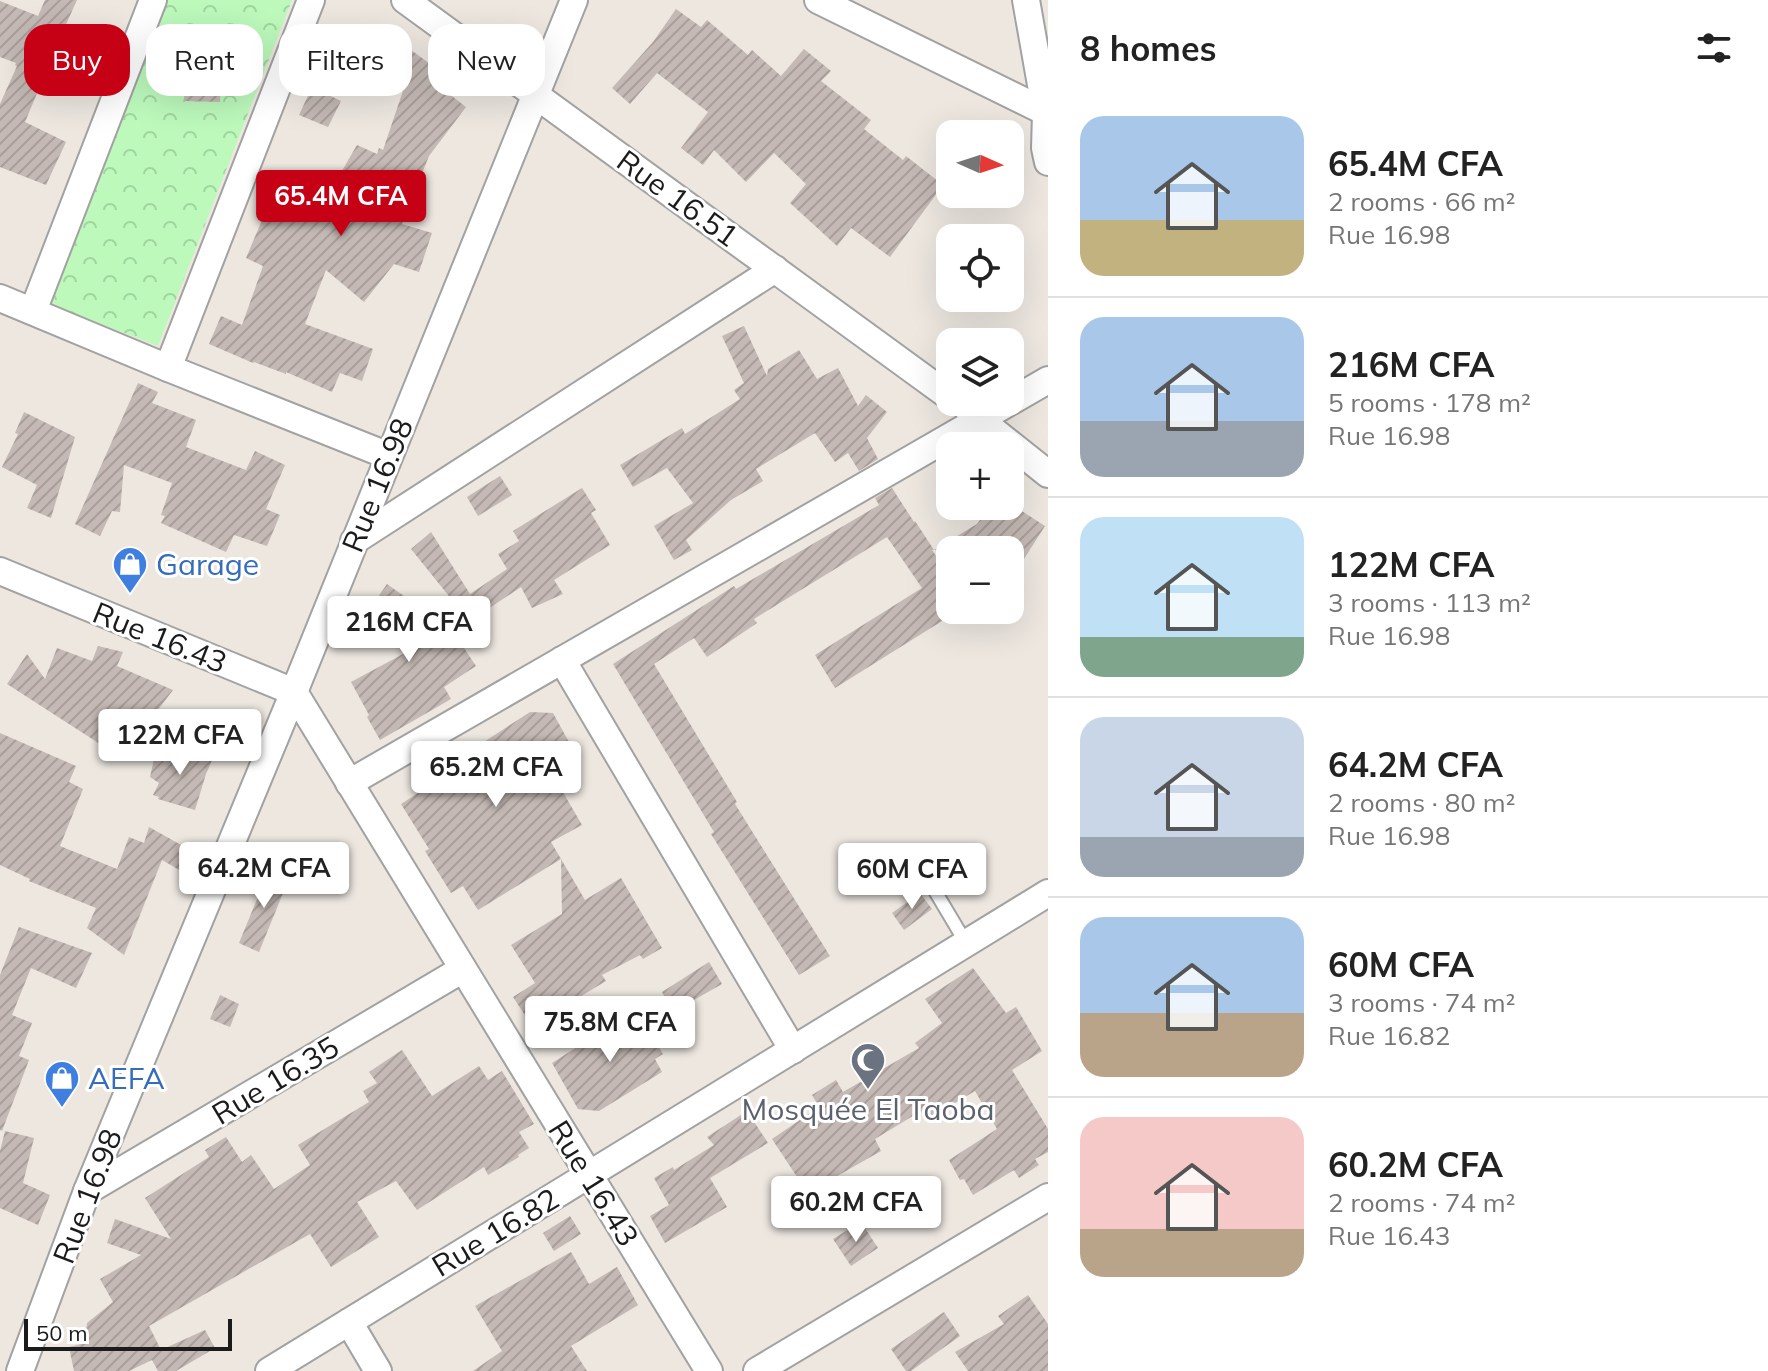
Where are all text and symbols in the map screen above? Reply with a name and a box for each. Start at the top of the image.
chip: Buy [24,24,130,96]
chip: Rent [146,24,263,96]
chip: Filters [279,24,412,96]
chip: New [428,24,545,96]
icon: filters [1692,26,1736,70]
text: 8 homes [1080,27,1217,70]
north arrow [936,120,1024,208]
map controls [936,120,1024,624]
street label: Rue 16.51 [610,141,746,255]
text: 65.4M CFA [1328,142,1503,185]
icon: home [1144,148,1240,244]
pin: 65.4M CFA [249,170,433,238]
text: 65.4M CFA [274,179,408,212]
text: 2 rooms · 66 m² [1328,185,1515,218]
text: Rue 16.98 [1328,218,1450,251]
button: locate [936,224,1024,312]
button: layers [936,328,1024,416]
text: 216M CFA [1328,343,1494,386]
icon: home [1144,349,1240,445]
text: 5 rooms · 178 m² [1328,386,1531,419]
street label: Rue 16.98 [333,412,421,558]
text: Rue 16.98 [1328,419,1450,452]
button: + [936,432,1024,520]
button: − [936,536,1024,624]
text: 122M CFA [1328,543,1494,586]
shop icon: Garage [111,545,149,595]
place label: Garage [156,545,259,583]
icon: home [1144,549,1240,645]
text: 3 rooms · 113 m² [1328,586,1531,619]
street label: Rue 16.43 [87,593,233,681]
pin: 216M CFA [326,596,492,664]
text: 216M CFA [345,605,473,638]
text: Rue 16.98 [1328,619,1450,652]
pin: 122M CFA [97,709,263,777]
text: 122M CFA [116,718,244,751]
pin: 65.2M CFA [404,741,588,809]
text: 64.2M CFA [1328,743,1503,786]
icon: home [1144,749,1240,845]
text: 65.2M CFA [429,750,563,783]
text: 2 rooms · 80 m² [1328,786,1515,819]
text: Rue 16.98 [1328,819,1450,852]
pin: 64.2M CFA [172,842,356,910]
pin: 60M CFA [838,843,986,911]
text: 64.2M CFA [197,851,331,884]
text: 60M CFA [856,852,968,885]
text: 60M CFA [1328,943,1474,986]
icon: home [1144,949,1240,1045]
text: 3 rooms · 74 m² [1328,986,1515,1019]
pin: 75.8M CFA [518,996,702,1064]
text: 75.8M CFA [543,1005,677,1038]
text: Rue 16.82 [1328,1019,1450,1052]
street label: Rue 16.35 [205,1027,345,1133]
mosque icon: Mosquée El Taoba [849,1041,887,1091]
shop icon: AEFA [43,1059,81,1109]
place label: AEFA [88,1059,165,1097]
place label: Mosquée El Taoba [741,1090,995,1128]
street label: Rue 16.43 [541,1113,647,1253]
street label: Rue 16.98 [44,1123,130,1269]
text: 60.2M CFA [1328,1143,1503,1186]
icon: home [1144,1149,1240,1245]
pin: 60.2M CFA [764,1176,948,1244]
street label: Rue 16.82 [425,1179,565,1285]
text: 60.2M CFA [789,1185,923,1218]
text: 2 rooms · 74 m² [1328,1186,1515,1219]
text: Rue 16.43 [1328,1219,1450,1252]
scale bar [24,1315,232,1351]
text: 50 m [36,1319,87,1347]

